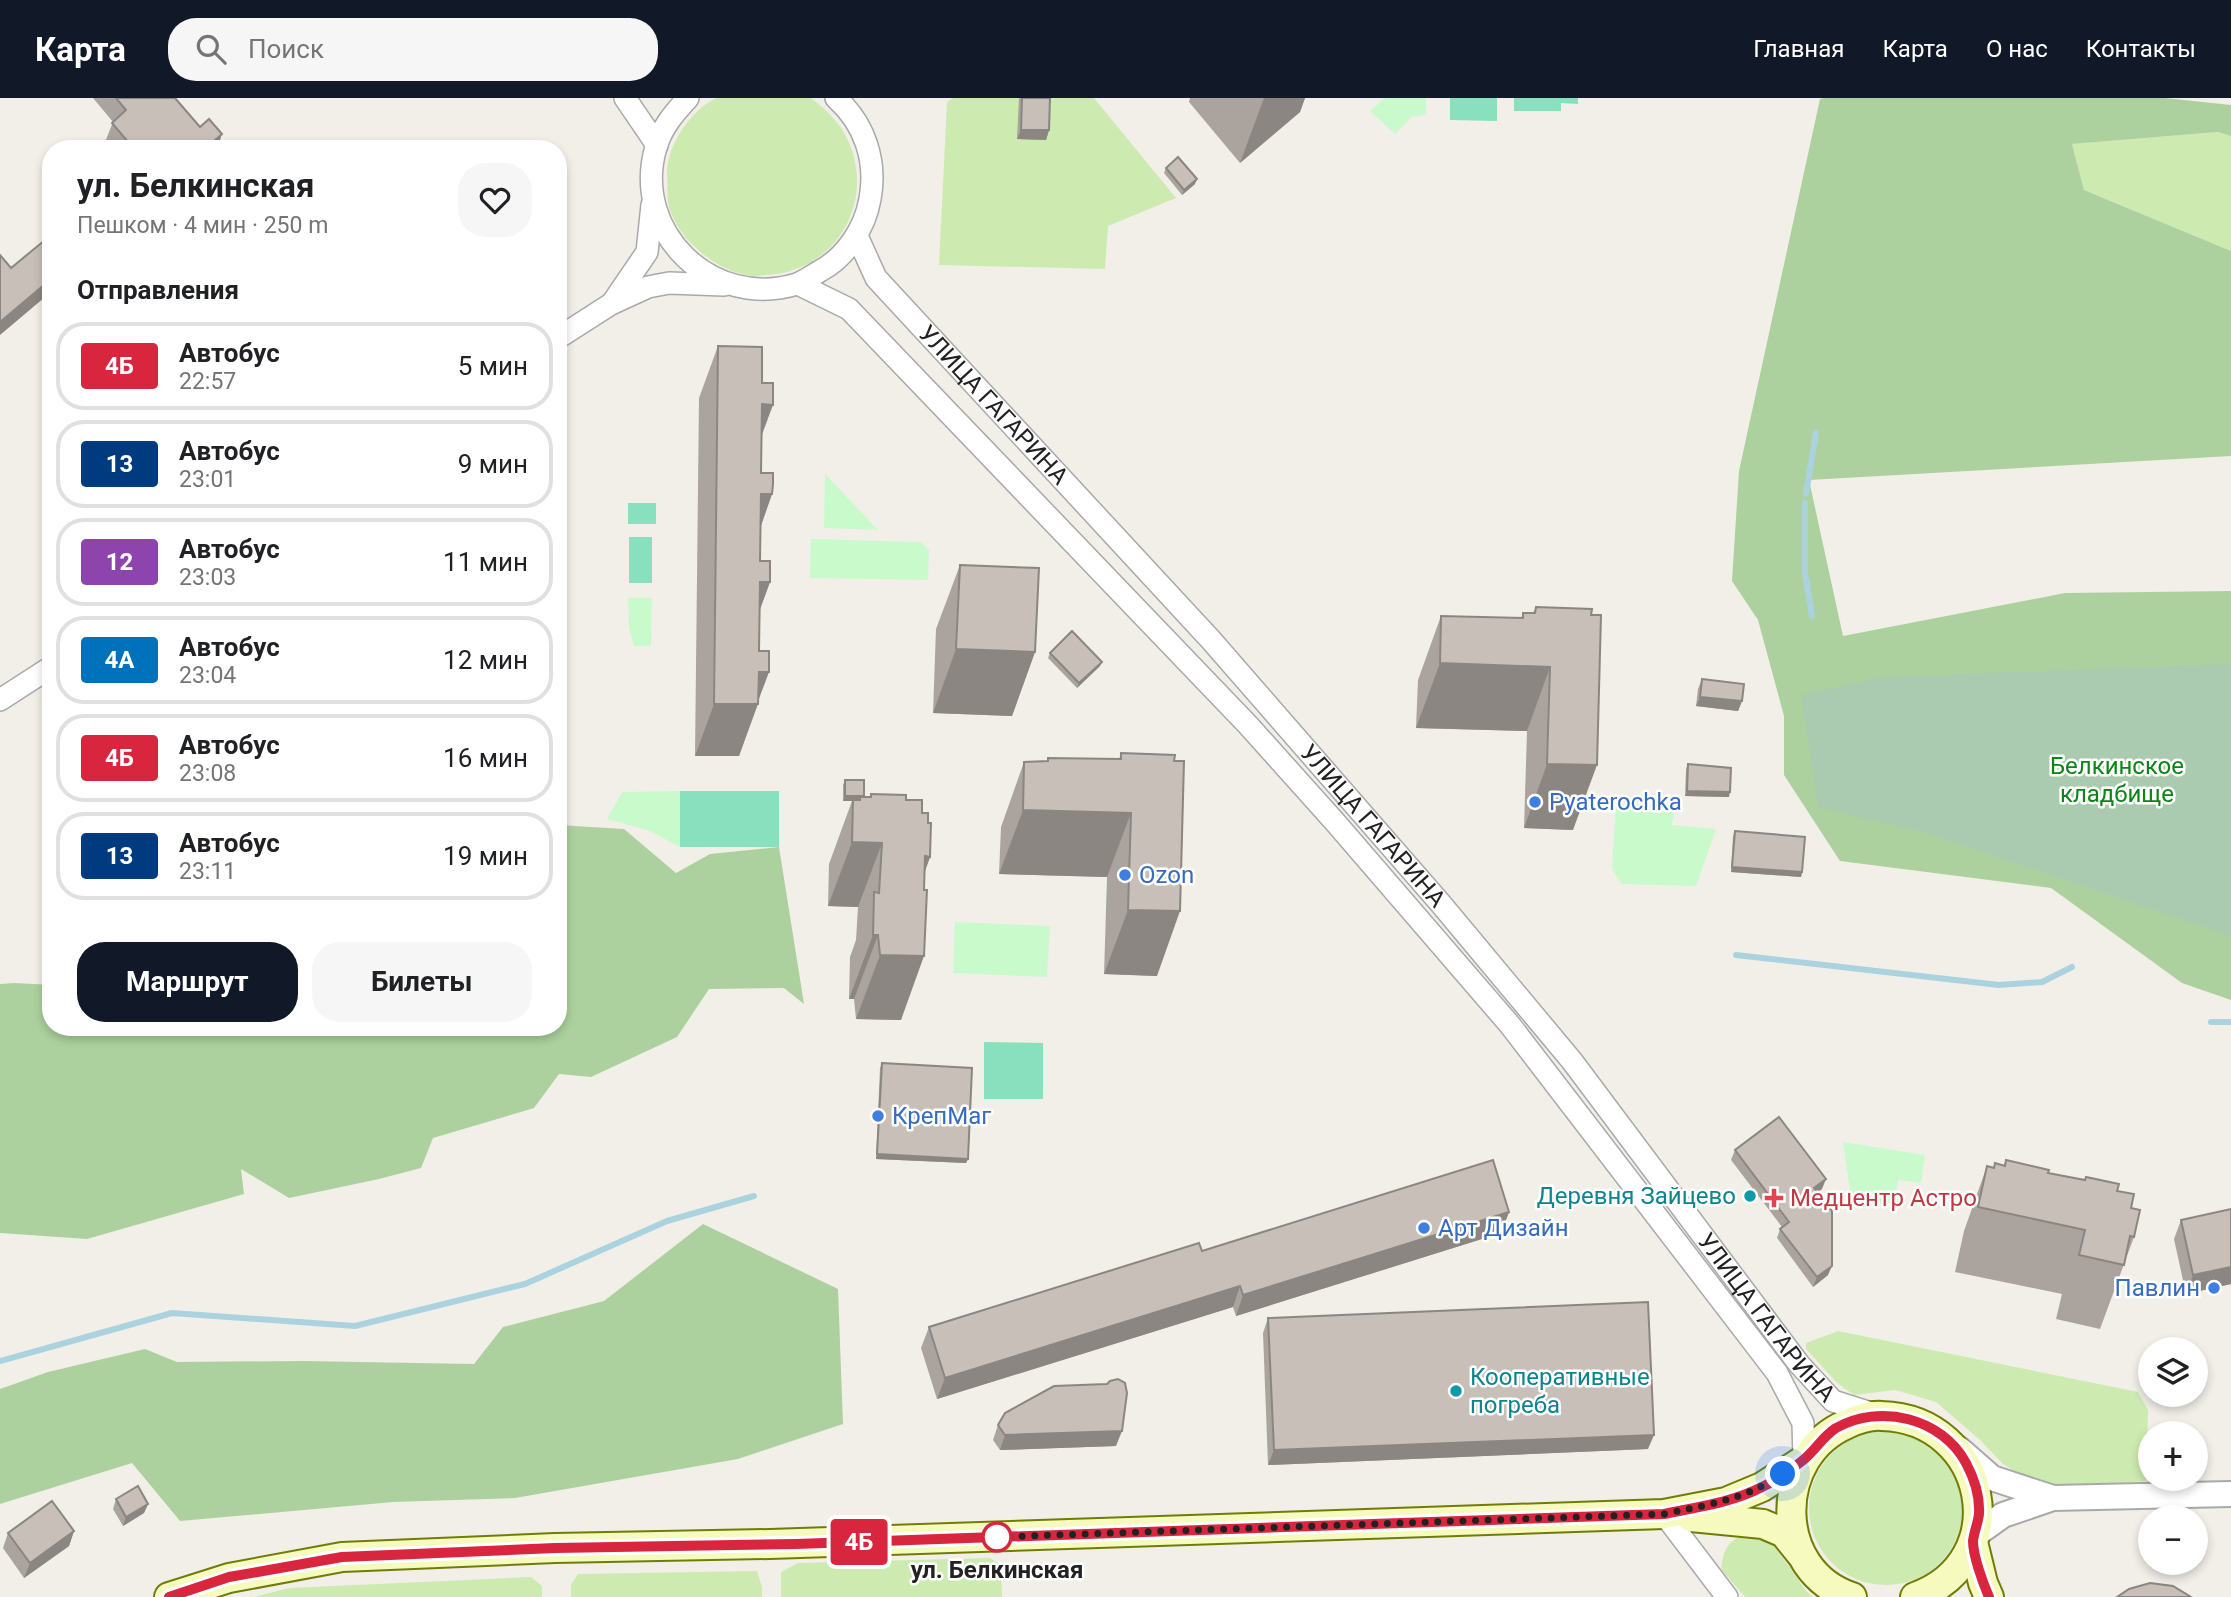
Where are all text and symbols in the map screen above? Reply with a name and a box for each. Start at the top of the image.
search box [168,18,658,81]
text: Карта [35,30,126,69]
icon: search [192,30,230,68]
text: Поиск [248,34,324,64]
text: Главная [1753,35,1844,63]
text: Карта [1882,35,1948,63]
text: О нас [1986,35,2048,63]
text: Контакты [2086,35,2196,63]
button: heart [458,163,532,237]
text: ул. Белкинская [77,166,314,205]
text: Пешком · 4 мин · 250 m [77,212,328,239]
text: Отправления [77,275,239,305]
street label: УЛИЦА ГАГАРИНА [913,320,1074,491]
text: Автобус [179,338,280,368]
text: 5 мин [458,351,528,381]
text: 4Б [105,352,134,380]
text: 22:57 [179,368,236,395]
text: Автобус [179,436,280,466]
text: 9 мин [458,449,528,479]
text: 13 [106,450,133,478]
text: 23:01 [179,466,236,493]
text: Автобус [179,534,280,564]
text: 11 мин [443,547,528,577]
text: 12 [106,548,133,576]
text: 23:03 [179,564,236,591]
text: Автобус [179,632,280,662]
text: 12 мин [443,645,528,675]
text: 4А [105,646,134,674]
text: 23:04 [179,662,236,689]
text: Автобус [179,730,280,760]
street label: УЛИЦА ГАГАРИНА [1295,739,1452,913]
text: 16 мин [443,743,528,773]
text: 4Б [105,744,134,772]
park label: Белкинское кладбище [2050,752,2184,808]
text: 23:08 [179,760,236,787]
place label: Pyaterochka [1549,788,1682,816]
marker: Pyaterochka [1527,794,1543,810]
text: Автобус [179,828,280,858]
text: 19 мин [443,841,528,871]
text: 13 [106,842,133,870]
text: 23:11 [179,858,236,885]
place label: Ozon [1139,861,1194,889]
marker: Ozon [1117,867,1133,883]
button: Маршрут [77,942,298,1022]
button: Билеты [312,942,532,1022]
place label: КрепМаг [892,1102,991,1130]
marker: КрепМаг [870,1108,886,1124]
place label: Деревня Зайцево [1537,1182,1736,1210]
place label: Медцентр Астро [1790,1184,1977,1212]
marker: Деревня Зайцево [1742,1188,1758,1204]
marker: Медцентр Астро [1764,1188,1784,1208]
place label: Арт Дизайн [1438,1214,1569,1242]
marker: Арт Дизайн [1416,1220,1432,1236]
street label: УЛИЦА ГАГАРИНА [1692,1228,1841,1408]
place label: Павлин [2115,1274,2200,1302]
marker: Павлин [2206,1280,2222,1296]
map controls [2138,1337,2208,1575]
button: layers [2138,1337,2208,1407]
place label: Кооперативные погреба [1470,1363,1650,1419]
marker: Кооперативные погреба [1448,1383,1464,1399]
button: + [2138,1421,2208,1491]
your location [1765,1456,1800,1491]
button: − [2138,1505,2208,1575]
line badge: 4Б [828,1519,890,1565]
marker: ул. Белкинская [982,1522,1012,1552]
text: 4Б [845,1528,873,1556]
place label: ул. Белкинская [911,1556,1083,1584]

